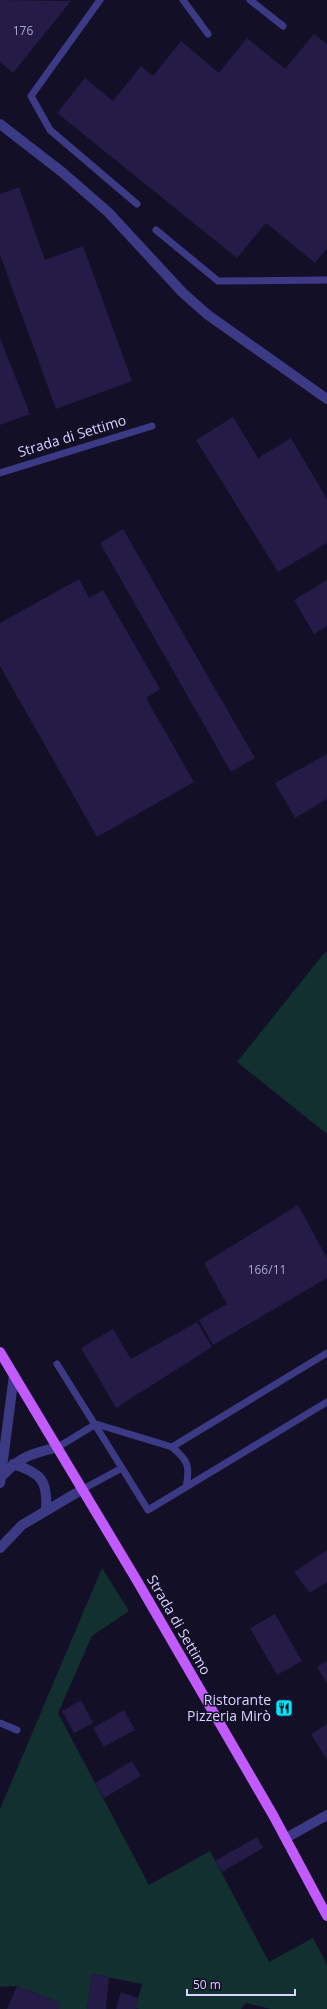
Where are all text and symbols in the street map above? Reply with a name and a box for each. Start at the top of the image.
house number: 176 [13,22,33,39]
street label: Strada di Settimo [15,410,128,461]
house number: 166/11 [248,1261,286,1278]
street label: Strada di Settimo [143,1571,216,1678]
place label: Ristorante Pizzeria Mirò [187,1690,271,1725]
restaurant icon: Ristorante Pizzeria Mirò [274,1698,294,1718]
scale bar [187,1971,295,1997]
text: 50 m [193,1976,221,1993]

